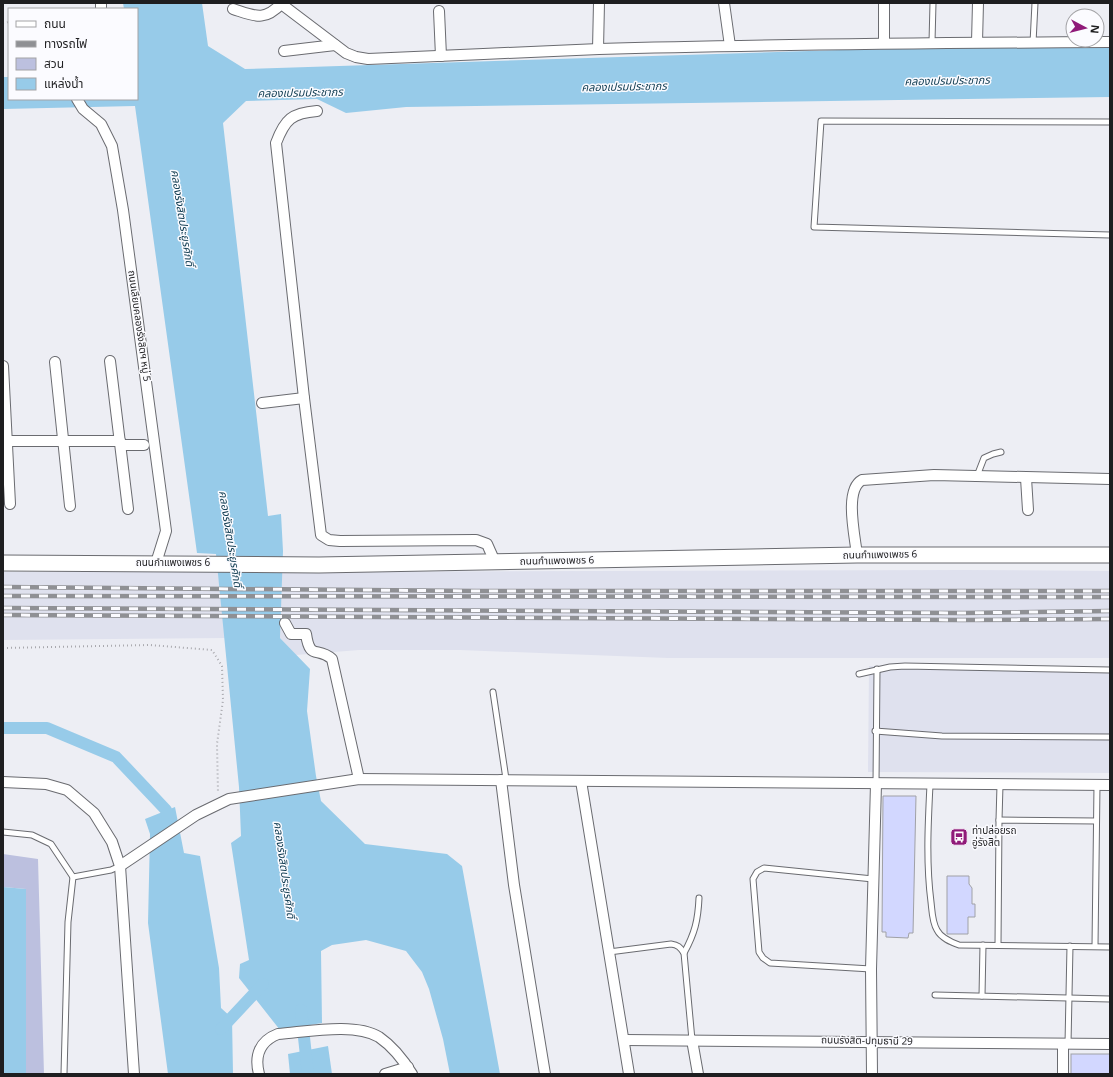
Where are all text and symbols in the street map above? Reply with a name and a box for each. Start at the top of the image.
legend [8,8,138,100]
north arrow [1065,8,1105,48]
text: ถนน [44,15,66,33]
text: N [1085,24,1103,35]
text: ทางรถไฟ [44,35,87,53]
text: สวน [44,55,64,73]
water label: คลองเปรมประชากร [904,72,991,90]
text: แหล่งน้ำ [44,75,83,93]
water label: คลองเปรมประชากร [581,78,668,96]
water label: คลองเปรมประชากร [257,84,344,102]
water label: คลองรังสิตประยูรศักดิ์ [166,168,199,271]
street label: ถนนเลียบคลองรังสิตฯ หมู่ 5 [123,269,155,383]
water label: คลองรังสิตประยูรศักดิ์ [214,489,247,592]
street label: ถนนกำแพงเพชร 6 [843,546,918,564]
street label: ถนนกำแพงเพชร 6 [520,552,595,570]
street label: ถนนกำแพงเพชร 6 [136,555,211,571]
water label: คลองรังสิตประยูรศักดิ์ [269,820,300,923]
place label: ท่าปล่อยรถ อู่รังสิต [972,823,1017,851]
bus stop icon: ท่าปล่อยรถ อู่รังสิต [949,827,969,847]
street label: ถนนรังสิต-ปทุมธานี 29 [821,1032,913,1050]

